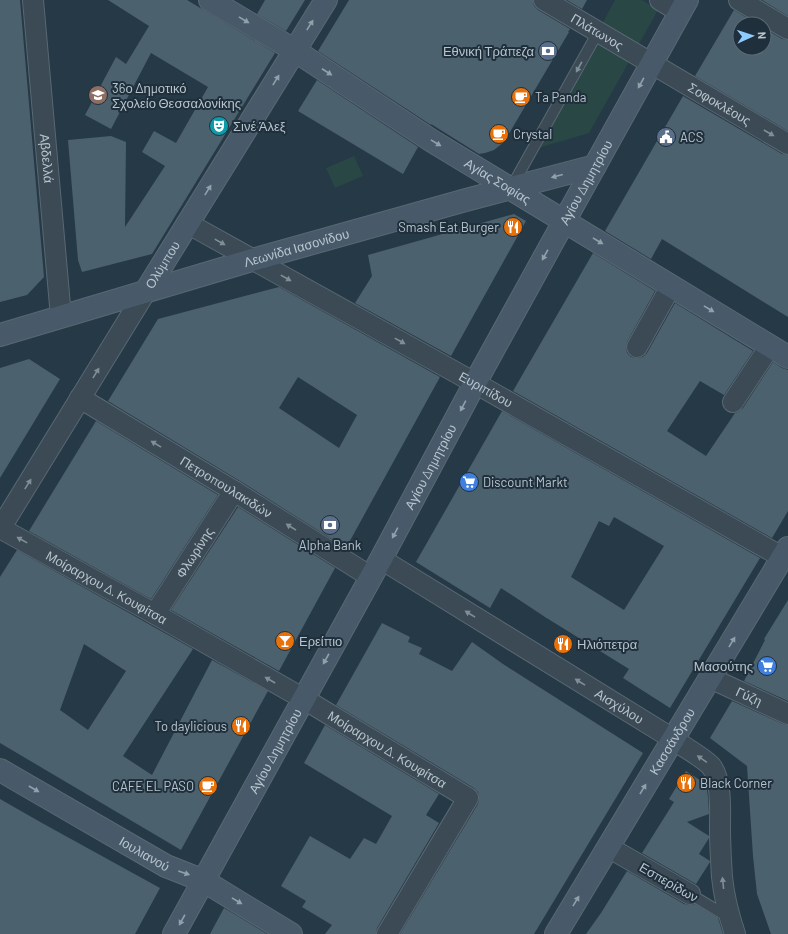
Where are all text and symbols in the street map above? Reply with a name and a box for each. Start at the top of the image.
street label: Πλάτωνος [568,10,627,53]
one-way arrow [239,16,249,24]
north arrow [732,16,772,56]
one-way arrow [306,20,314,30]
text: N [756,31,769,39]
bank icon: Εθνική Τράπεζα [537,40,559,62]
place label: Εθνική Τράπεζα [443,43,534,59]
one-way arrow [575,61,582,72]
one-way arrow [322,68,332,76]
one-way arrow [273,74,280,86]
one-way arrow [637,77,644,89]
street label: Σοφοκλέους [685,79,754,128]
place label: 36ο Δημοτικό Σχολείο Θεσσαλονίκης [112,80,241,111]
school or university icon: 36ο Δημοτικό Σχολείο Θεσσαλονίκης [87,84,109,106]
cafe icon: Ta Panda [510,86,532,108]
place label: Ta Panda [535,89,586,105]
theatre icon: Σινέ Άλεξ [208,115,230,137]
place label: Σινέ Άλεξ [233,118,286,134]
cafe icon: Crystal [488,123,510,145]
place label: Crystal [513,126,552,142]
public building icon: ACS [655,126,677,148]
place label: ACS [680,129,703,145]
one-way arrow [764,129,775,136]
street label: Αβδελλά [37,133,57,184]
street label: Αγίου Δημητρίου [556,137,616,228]
one-way arrow [431,139,441,147]
street label: Αγίας Σοφίας [462,155,534,207]
one-way arrow [551,174,563,180]
one-way arrow [204,184,211,196]
restaurant icon: Smash Eat Burger [502,216,524,238]
place label: Smash Eat Burger [398,219,499,235]
street label: Λεωνίδα Ιασονίδου [242,225,351,270]
street label: Ολύμπου [141,238,183,292]
one-way arrow [214,238,225,245]
one-way arrow [592,238,604,245]
one-way arrow [542,249,549,261]
one-way arrow [280,275,292,282]
one-way arrow [704,305,714,313]
one-way arrow [394,338,406,345]
one-way arrow [92,367,99,379]
street label: Ευριπίδου [456,368,516,411]
one-way arrow [460,400,466,412]
street label: Αγίου Δημητρίου [401,421,460,512]
one-way arrow [151,440,161,448]
street label: Πετροπουλακιδών [177,452,275,521]
supermarket icon: Discount Markt [458,471,480,493]
place label: Discount Markt [483,474,568,490]
one-way arrow [24,478,31,490]
bank icon: Alpha Bank [319,514,341,536]
one-way arrow [285,523,297,530]
street label: Φλωρίνης [172,524,217,581]
one-way arrow [392,527,398,539]
one-way arrow [16,537,28,544]
place label: Alpha Bank [299,537,362,553]
street label: Μοίραρχου Δ. Κουφίτσα [43,547,170,627]
one-way arrow [465,610,475,618]
bar icon: Ερείπιο [274,630,296,652]
place label: Ερείπιο [299,633,342,649]
restaurant icon: Ηλιόπετρα [552,633,574,655]
place label: Ηλιόπετρα [577,636,638,652]
one-way arrow [728,636,735,648]
one-way arrow [322,654,329,665]
supermarket icon: Μασούτης [756,655,778,677]
place label: Μασούτης [694,658,753,674]
one-way arrow [264,676,276,683]
one-way arrow [575,678,585,686]
street label: Γύζη [733,683,765,709]
street label: Αισχύλου [592,685,647,727]
street label: Κασσάνδρου [646,705,698,777]
street label: Αγίου Δημητρίου [245,706,305,796]
street label: Μοίραρχου Δ. Κουφίτσα [325,707,450,791]
restaurant icon: To daylicious [230,715,252,737]
place label: To daylicious [154,718,227,734]
one-way arrow [696,755,707,763]
restaurant icon: Black Corner [675,772,697,794]
cafe icon: CAFE EL PASO [197,775,219,797]
place label: Black Corner [700,775,772,791]
place label: CAFE EL PASO [112,778,194,794]
one-way arrow [640,783,647,795]
one-way arrow [28,786,40,793]
street label: Ιουλιανού [116,833,173,874]
street label: Εσπερίδων [637,859,701,905]
one-way arrow [178,870,190,876]
one-way arrow [719,877,726,889]
one-way arrow [573,895,580,907]
one-way arrow [231,898,243,905]
one-way arrow [179,914,185,926]

